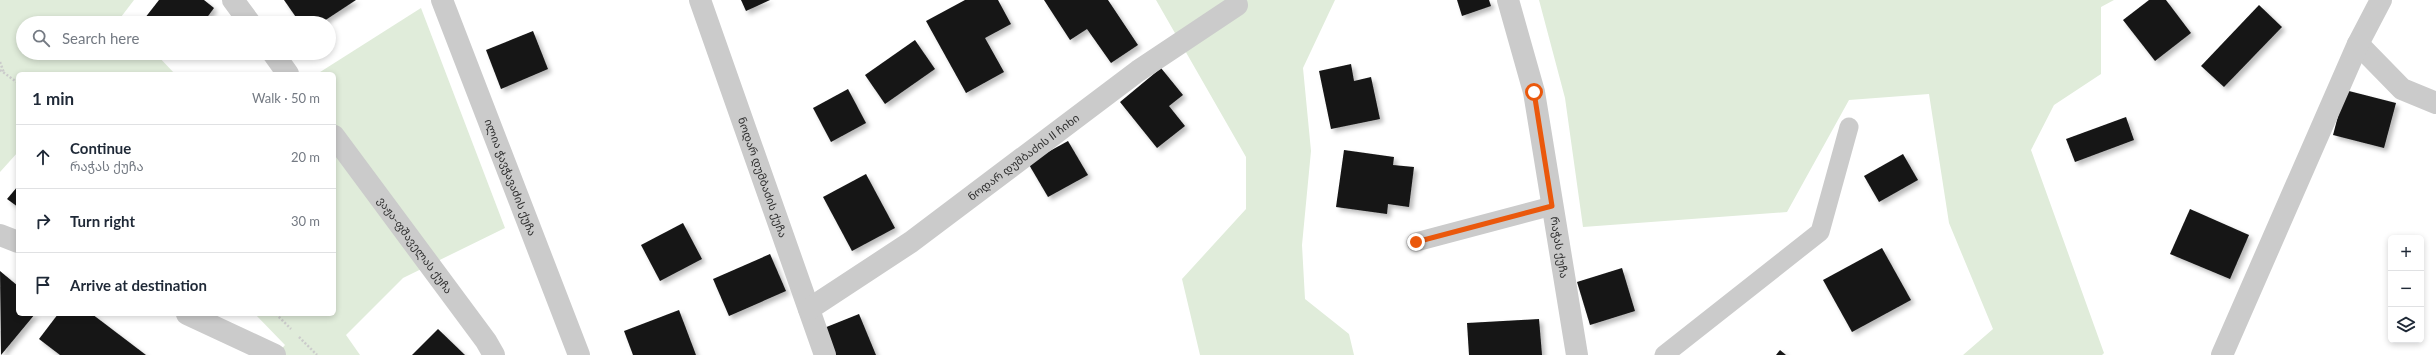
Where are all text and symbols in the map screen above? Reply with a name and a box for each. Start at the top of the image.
search box [16,16,336,60]
icon: search [30,27,52,49]
text: Search here [62,29,139,47]
route start [1525,83,1543,101]
text: 1 min [32,88,74,109]
text: Walk · 50 m [252,90,320,106]
street label: ნოდარ დუმბაძის II ჩიხი [965,111,1081,203]
street label: ნოდარ დუმბაძის ქუჩა [736,115,790,239]
street label: ილია ჭავჭავაძის ქუჩა [482,117,539,237]
text: Continue [70,139,131,157]
icon: ahead [32,146,54,168]
text: 20 m [291,149,320,165]
text: რაჭას ქუჩა [70,158,144,174]
street label: ვაჟა-ფშაველას ქუჩა [374,194,456,296]
icon: right [32,210,54,232]
text: Turn right [70,212,135,230]
text: 30 m [291,213,320,229]
street label: რაჭას ქუჩა [1548,215,1571,279]
route end [1407,233,1425,251]
map controls [2388,235,2424,343]
button: + [2388,235,2424,271]
button: − [2388,271,2424,307]
icon: arrive [32,274,54,296]
text: Arrive at destination [70,276,207,294]
button: layers [2388,307,2424,343]

